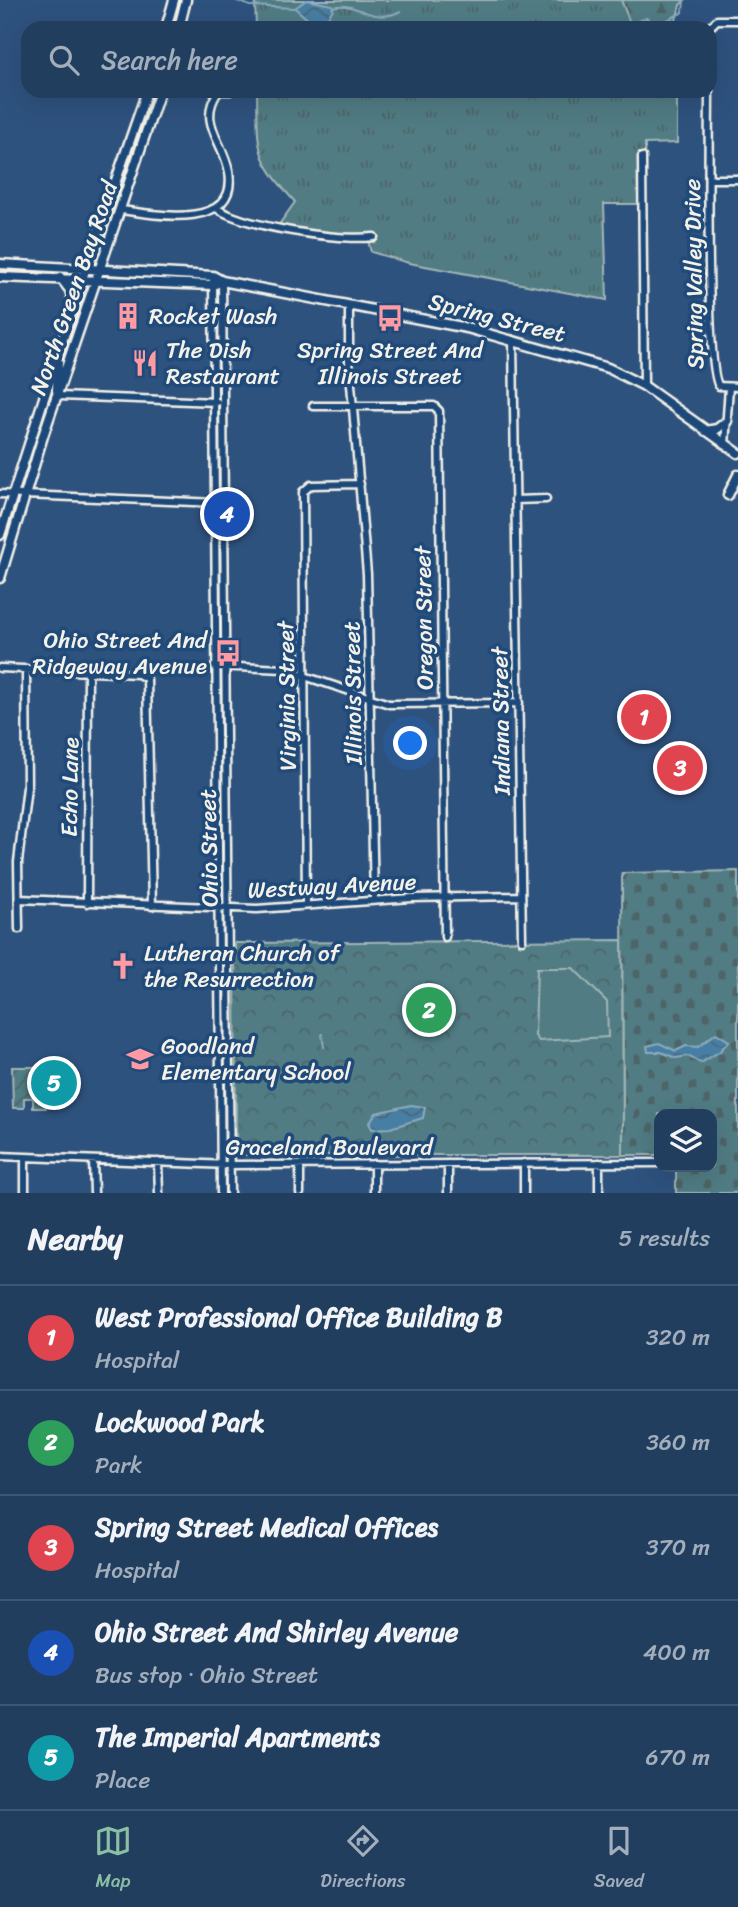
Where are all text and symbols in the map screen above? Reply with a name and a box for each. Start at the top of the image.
search box [21,21,717,98]
text: Search here [101,37,238,83]
icon: search [45,41,83,79]
street label: North Green Bay Road [18,174,131,401]
street label: Spring Valley Drive [672,178,716,369]
street label: Spring Street [424,281,570,355]
place label: Rocket Wash [149,296,277,337]
building icon: Rocket Wash [113,301,143,331]
bus stop icon: Spring Street And Illinois Street [375,303,405,333]
place label: The Dish Restaurant [166,330,280,397]
place label: Spring Street And Illinois Street [297,330,485,397]
restaurant icon: The Dish Restaurant [130,348,160,378]
pin: 4 [204,488,250,540]
street label: Oregon Street [402,544,446,690]
street label: Virginia Street [265,619,309,771]
place label: Ohio Street And Ridgeway Avenue [32,620,209,687]
street label: Illinois Street [331,621,375,766]
bus stop icon: Ohio Street And Ridgeway Avenue [213,638,243,668]
street label: Indiana Street [479,645,523,797]
pin: 1 [621,691,667,743]
your location [393,726,427,760]
street label: Echo Lane [49,737,91,837]
pin: 3 [657,742,703,794]
street label: Ohio Street [187,789,231,907]
street label: Westway Avenue [247,861,418,911]
place label: Lutheran Church of the Resurrection [144,933,342,1000]
church icon: Lutheran Church of the Resurrection [108,951,138,981]
pin: 2 [406,984,452,1036]
place label: Goodland Elementary School [161,1026,351,1093]
school or university icon: Goodland Elementary School [125,1044,155,1074]
pin: 5 [31,1057,77,1109]
map controls [654,1109,717,1172]
button: layers [654,1109,717,1172]
street label: Graceland Boulevard [225,1127,434,1168]
text: Nearby [28,1212,123,1266]
text: 5 results [619,1218,710,1259]
text: West Professional Office Building B [95,1294,502,1340]
text: 1 [46,1317,56,1358]
text: 320 m [646,1317,710,1358]
text: Hospital [95,1340,179,1381]
text: Lockwood Park [95,1399,265,1445]
text: 2 [44,1422,58,1463]
text: 360 m [646,1422,710,1463]
text: Park [95,1445,142,1486]
text: Spring Street Medical Offices [95,1504,438,1550]
text: 3 [45,1527,57,1568]
text: 370 m [646,1527,710,1568]
text: Hospital [95,1550,179,1591]
text: Ohio Street And Shirley Avenue [95,1609,458,1655]
text: 4 [44,1632,58,1673]
text: 400 m [643,1632,710,1673]
text: Bus stop · Ohio Street [95,1655,318,1696]
text: The Imperial Apartments [95,1714,380,1760]
text: 5 [44,1737,58,1778]
text: 670 m [646,1737,710,1778]
text: Place [95,1760,150,1801]
tab: Map [94,1822,132,1897]
tab: Directions [320,1822,406,1897]
tab: Saved [594,1822,644,1897]

